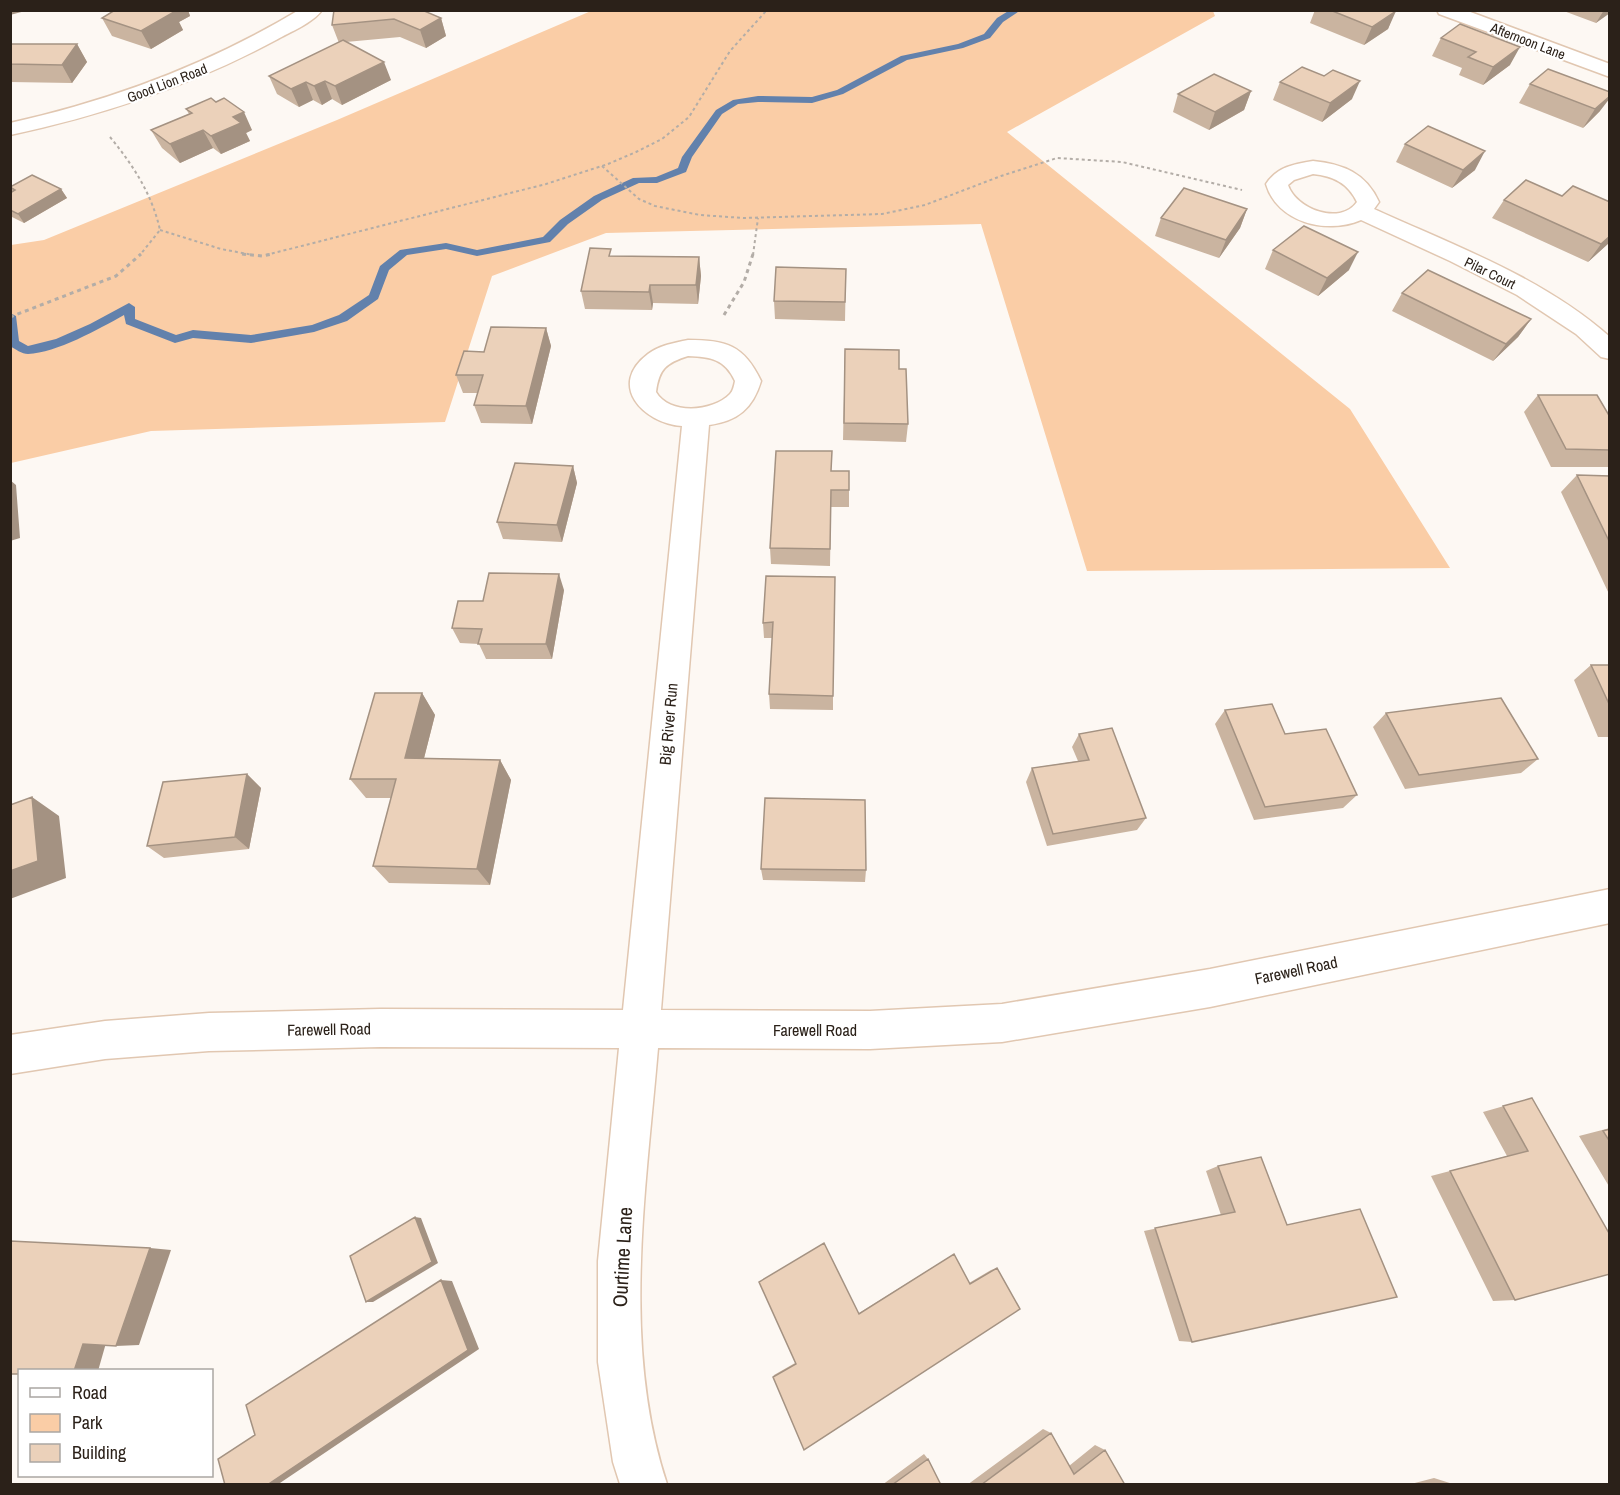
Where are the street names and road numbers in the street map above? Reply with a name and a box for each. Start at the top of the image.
street label: Afternoon Lane [1487,18,1568,63]
street label: Good Lion Road [124,59,210,107]
street label: Pilar Court [1461,253,1519,293]
street label: Big River Run [653,682,683,766]
street label: Farewell Road [1253,951,1339,989]
street label: Farewell Road [287,1017,371,1041]
street label: Farewell Road [773,1019,857,1041]
street label: Ourtime Lane [606,1206,638,1308]

